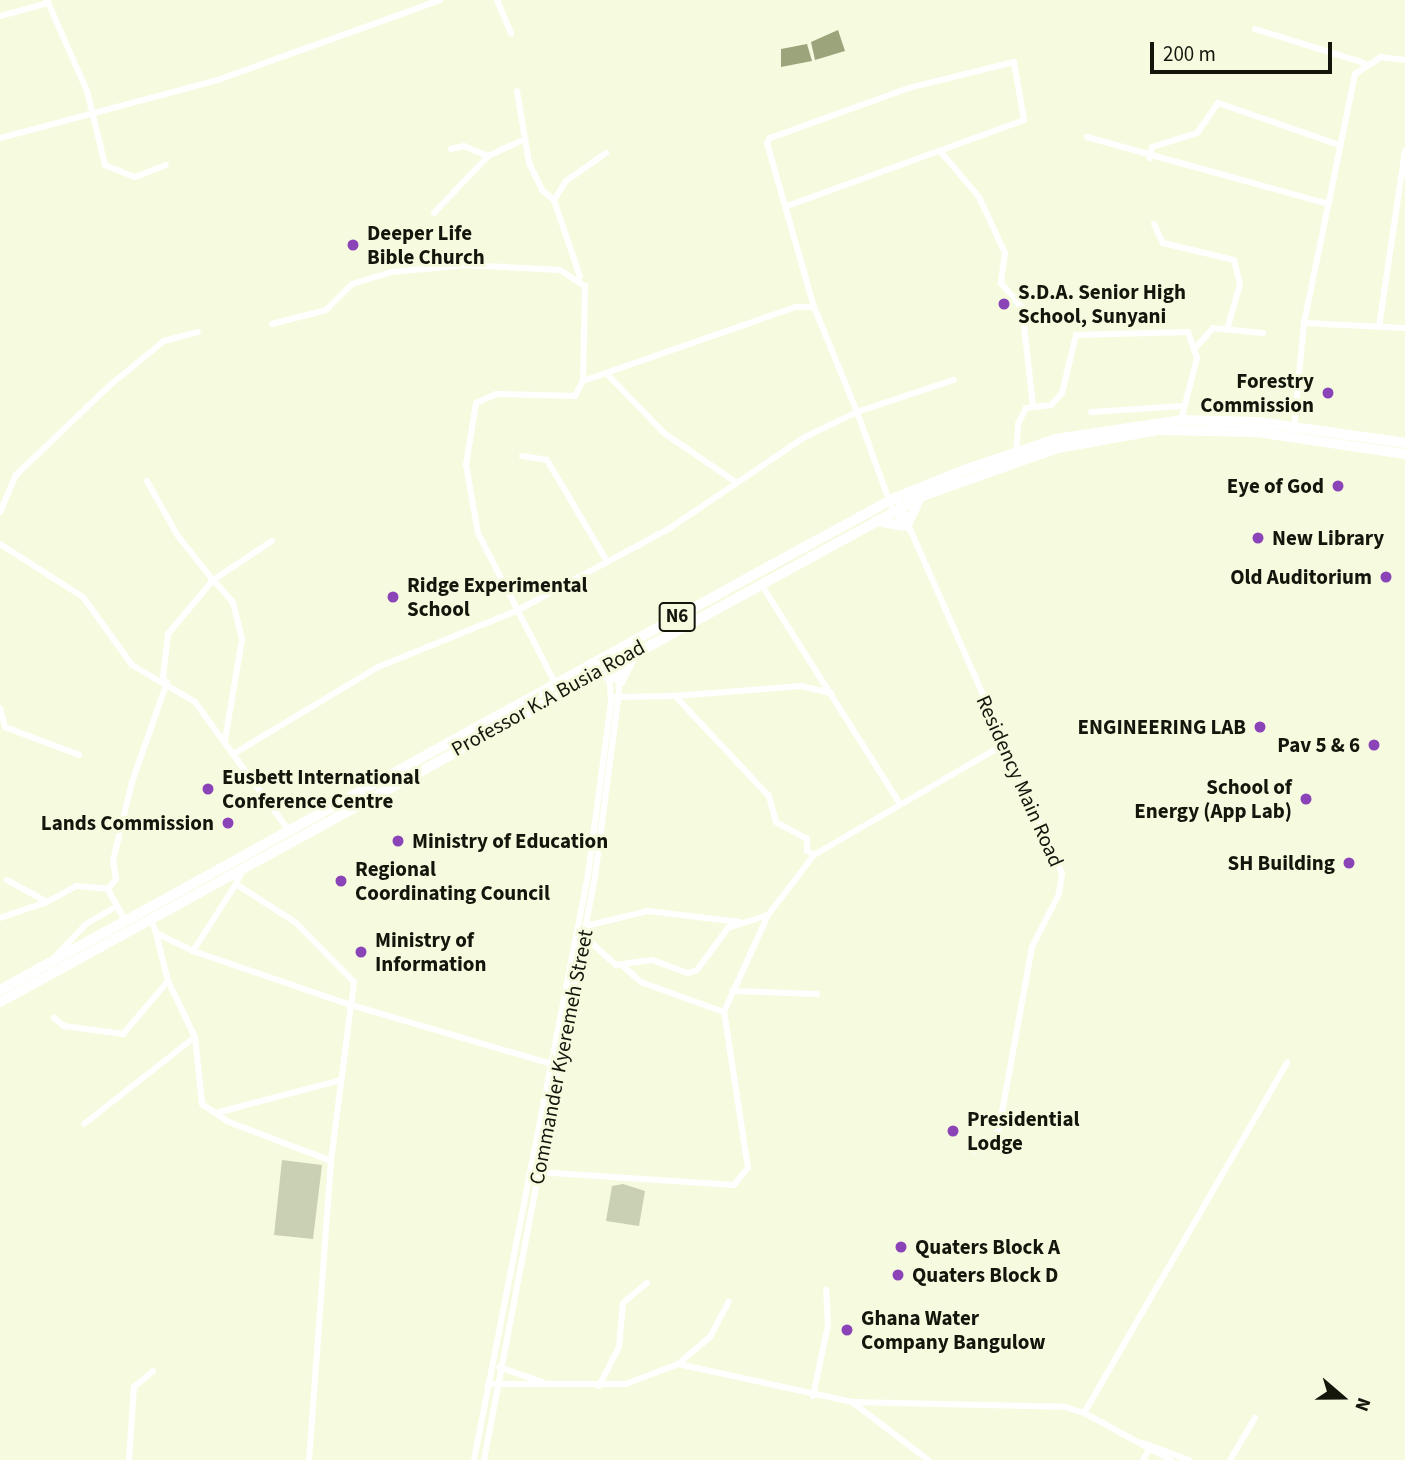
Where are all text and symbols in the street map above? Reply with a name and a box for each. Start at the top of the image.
scale bar [1153,28,1335,72]
text: 200 m [1163,39,1216,69]
place label: Deeper Life Bible Church [367,220,485,270]
marker: Deeper Life Bible Church [345,237,361,253]
place label: S.D.A. Senior High School, Sunyani [1018,279,1186,329]
marker: S.D.A. Senior High School, Sunyani [996,296,1012,312]
place label: Forestry Commission [1200,368,1314,418]
marker: Forestry Commission [1320,385,1336,401]
place label: Eye of God [1227,473,1324,499]
marker: Eye of God [1330,478,1346,494]
place label: New Library [1272,525,1384,551]
marker: New Library [1250,530,1266,546]
place label: Old Auditorium [1230,564,1372,590]
marker: Old Auditorium [1378,569,1394,585]
place label: Ridge Experimental School [407,572,588,622]
marker: Ridge Experimental School [385,589,401,605]
road number: N6 [658,602,696,632]
street label: Professor K.A Busia Road [447,634,649,762]
street label: Residency Main Road [971,691,1069,871]
place label: ENGINEERING LAB [1078,714,1246,740]
marker: ENGINEERING LAB [1252,719,1268,735]
place label: Pav 5 & 6 [1277,732,1360,758]
marker: Pav 5 & 6 [1366,737,1382,753]
place label: Eusbett International Conference Centre [222,764,420,814]
place label: School of Energy (App Lab) [1134,774,1292,824]
marker: Eusbett International Conference Centre [200,781,216,797]
marker: School of Energy (App Lab) [1298,791,1314,807]
place label: Lands Commission [41,810,214,836]
marker: Lands Commission [220,815,236,831]
place label: Ministry of Education [412,828,608,854]
marker: Ministry of Education [390,833,406,849]
place label: SH Building [1227,850,1335,876]
marker: SH Building [1341,855,1357,871]
place label: Regional Coordinating Council [355,856,550,906]
marker: Regional Coordinating Council [333,873,349,889]
place label: Ministry of Information [375,927,486,977]
street label: Commander Kyeremeh Street [524,927,598,1187]
marker: Ministry of Information [353,944,369,960]
place label: Presidential Lodge [967,1106,1079,1156]
marker: Presidential Lodge [945,1123,961,1139]
place label: Quaters Block A [915,1234,1060,1260]
marker: Quaters Block A [893,1239,909,1255]
place label: Quaters Block D [912,1262,1058,1288]
marker: Quaters Block D [890,1267,906,1283]
place label: Ghana Water Company Bangulow [861,1305,1046,1355]
marker: Ghana Water Company Bangulow [839,1322,855,1338]
north arrow [1307,1362,1377,1432]
text: N [1347,1394,1377,1415]

